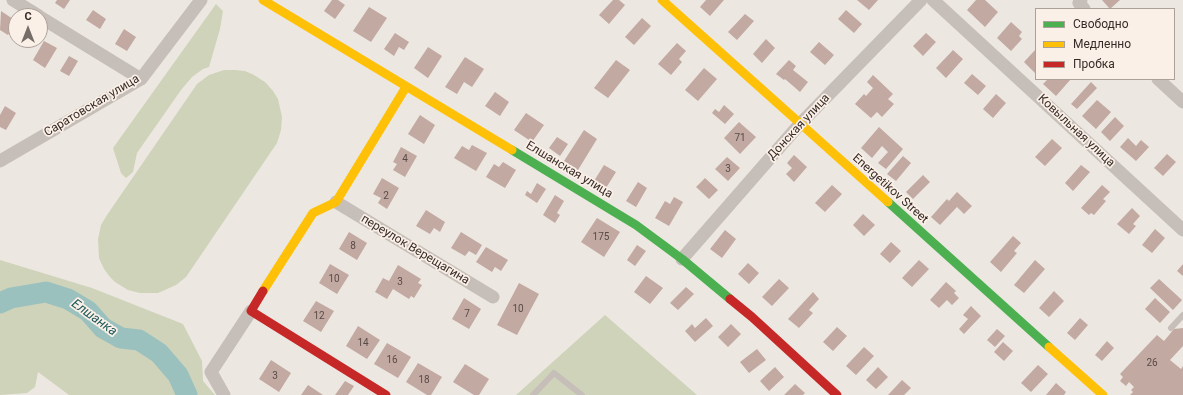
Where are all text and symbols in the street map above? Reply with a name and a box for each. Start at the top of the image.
north arrow [8,8,48,48]
legend [1035,8,1175,80]
text: С [24,10,32,23]
text: Свободно [1073,17,1129,31]
text: Медленно [1073,37,1131,51]
text: Пробка [1073,57,1115,71]
street label: Саратовская улица [42,72,142,140]
street label: Донская улица [765,91,833,163]
street label: Ковыльная улица [1035,92,1117,170]
house number: 71 [734,132,746,144]
street label: Елшанская улица [523,138,615,202]
street label: Energetikov Street [849,151,931,227]
house number: 4 [402,153,408,165]
house number: 3 [725,163,731,175]
house number: 2 [383,190,389,202]
street label: переулок Верещагина [358,212,472,288]
house number: 175 [593,231,609,243]
house number: 8 [350,240,356,252]
house number: 10 [328,273,340,285]
house number: 3 [397,276,403,288]
water label: Елшанка [68,296,120,340]
house number: 10 [512,303,524,315]
house number: 7 [464,308,470,320]
house number: 12 [313,310,325,322]
house number: 14 [357,337,369,349]
house number: 16 [386,354,398,366]
house number: 26 [1146,357,1158,369]
house number: 3 [272,370,278,382]
house number: 18 [418,374,430,386]

